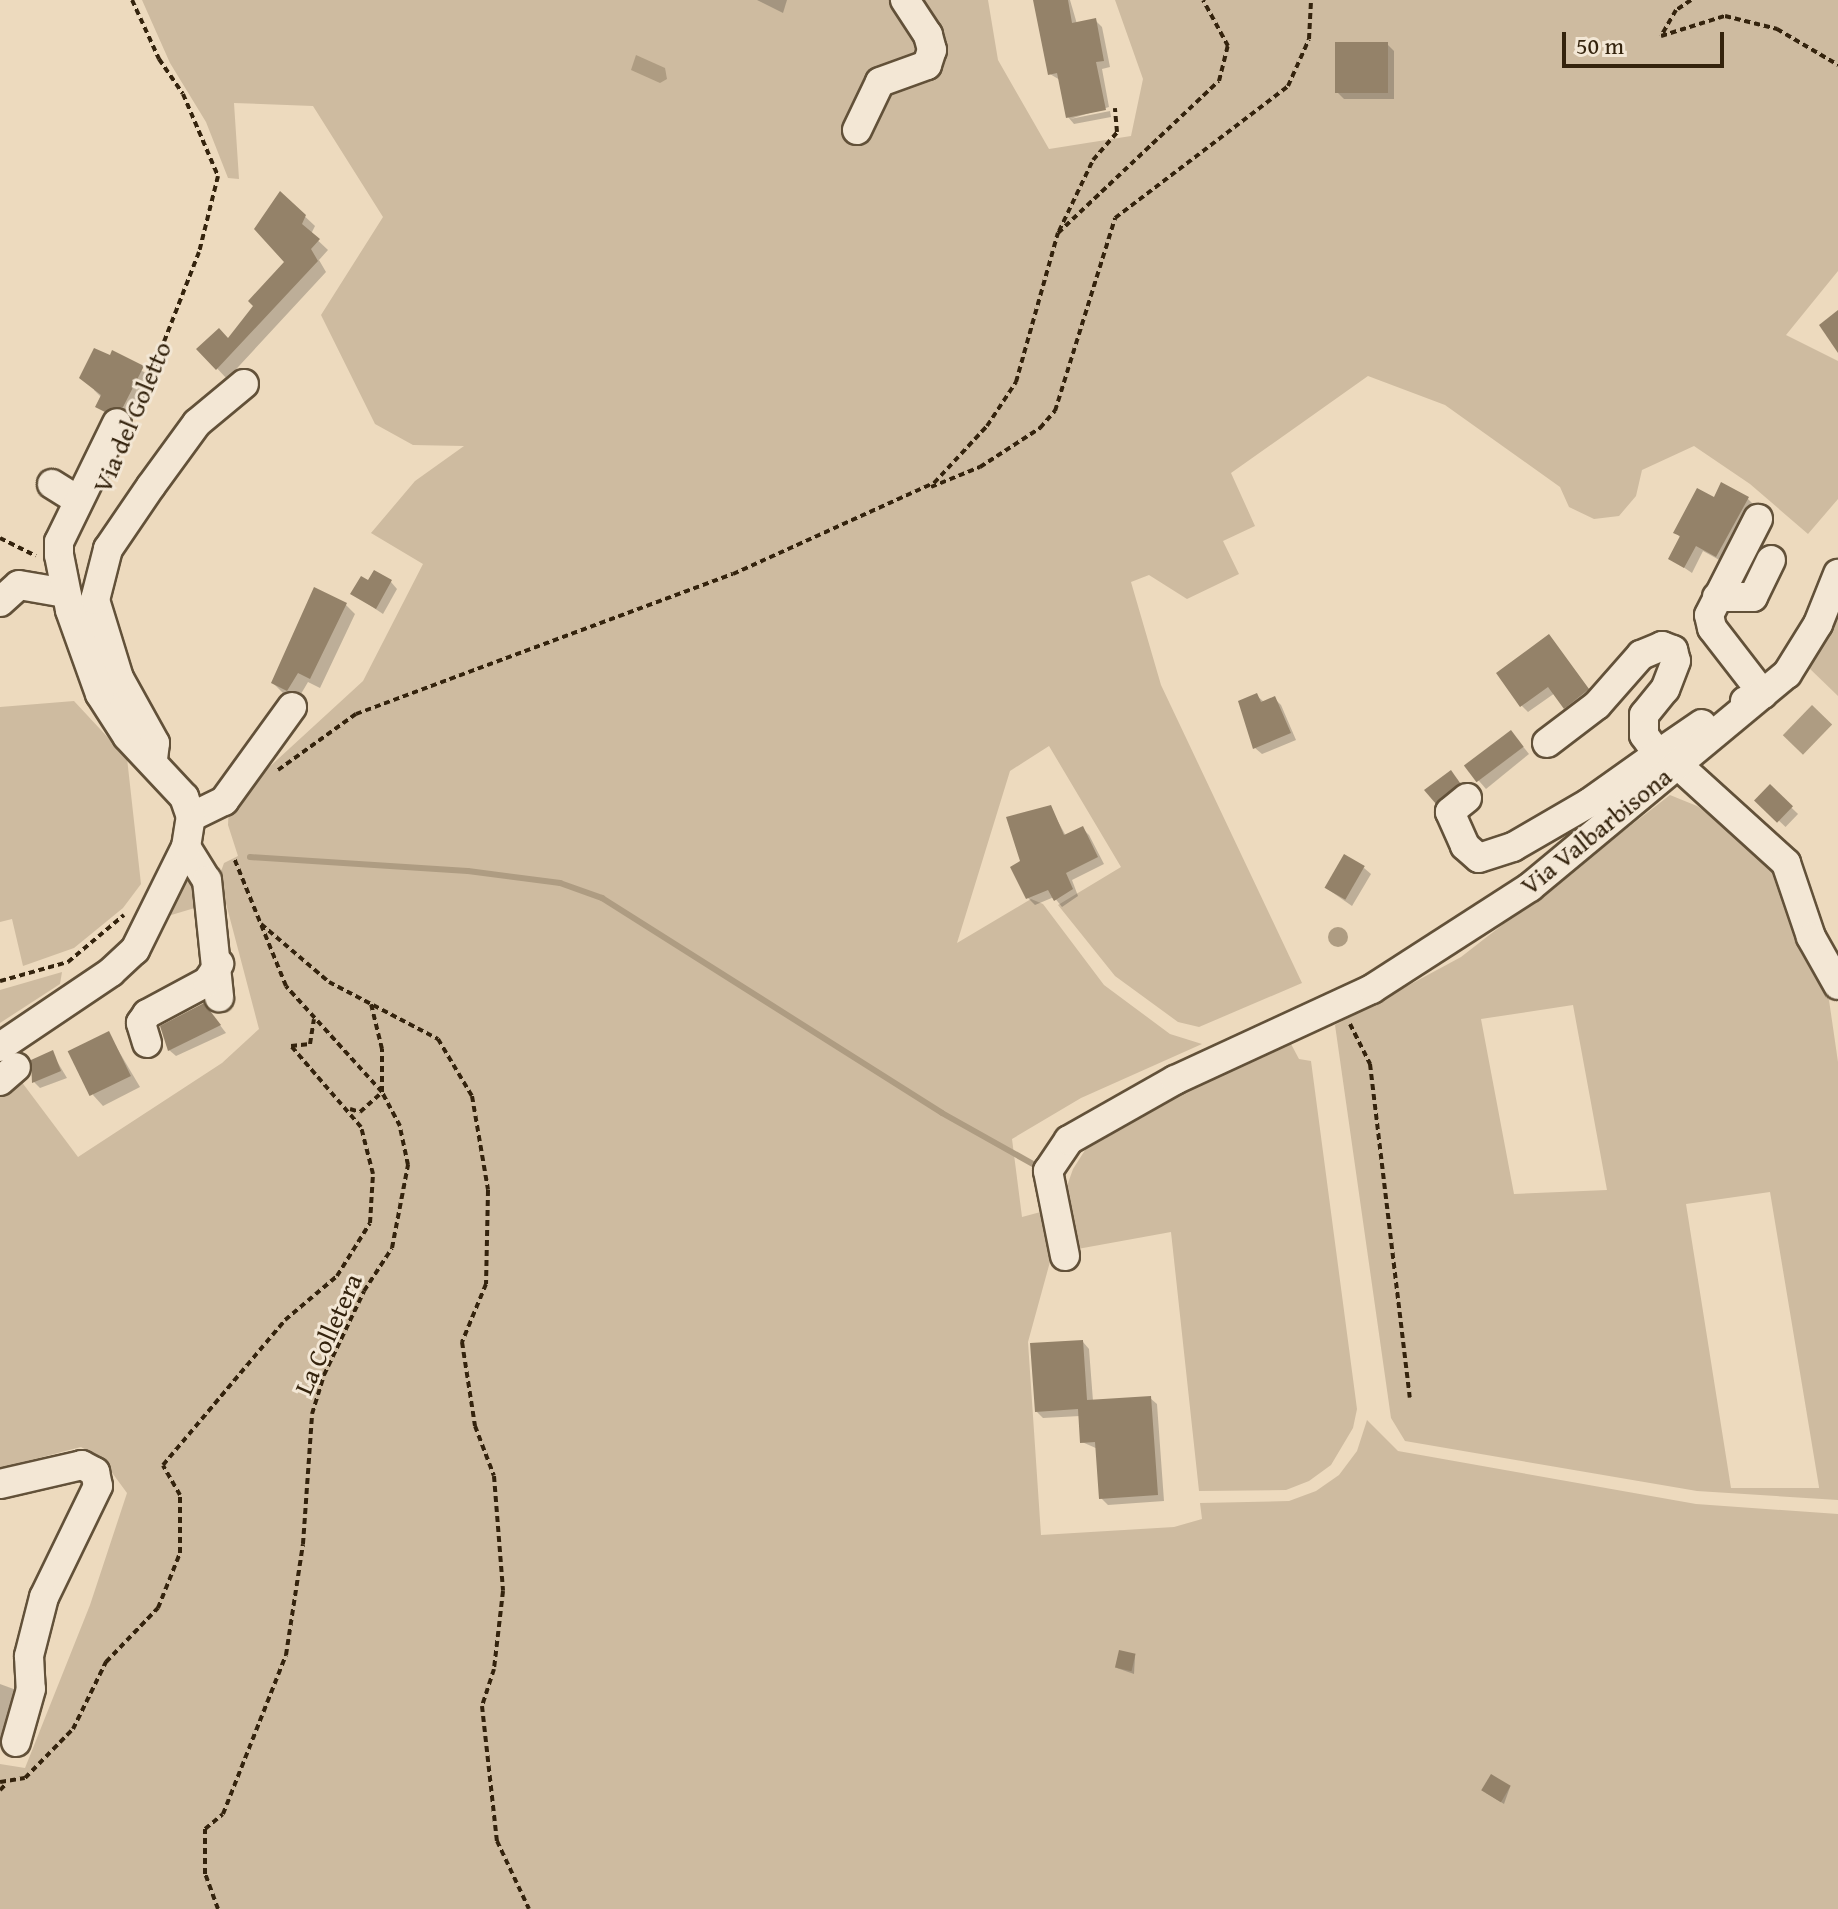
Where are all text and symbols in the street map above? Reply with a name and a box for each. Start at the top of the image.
scale bar [1566,16,1728,66]
text: 50 m [1576,28,1624,63]
street label: Via del Goletto [86,337,178,497]
street label: Via Valbarbisona [1514,761,1678,901]
street label: La Colletera [288,1269,368,1399]

